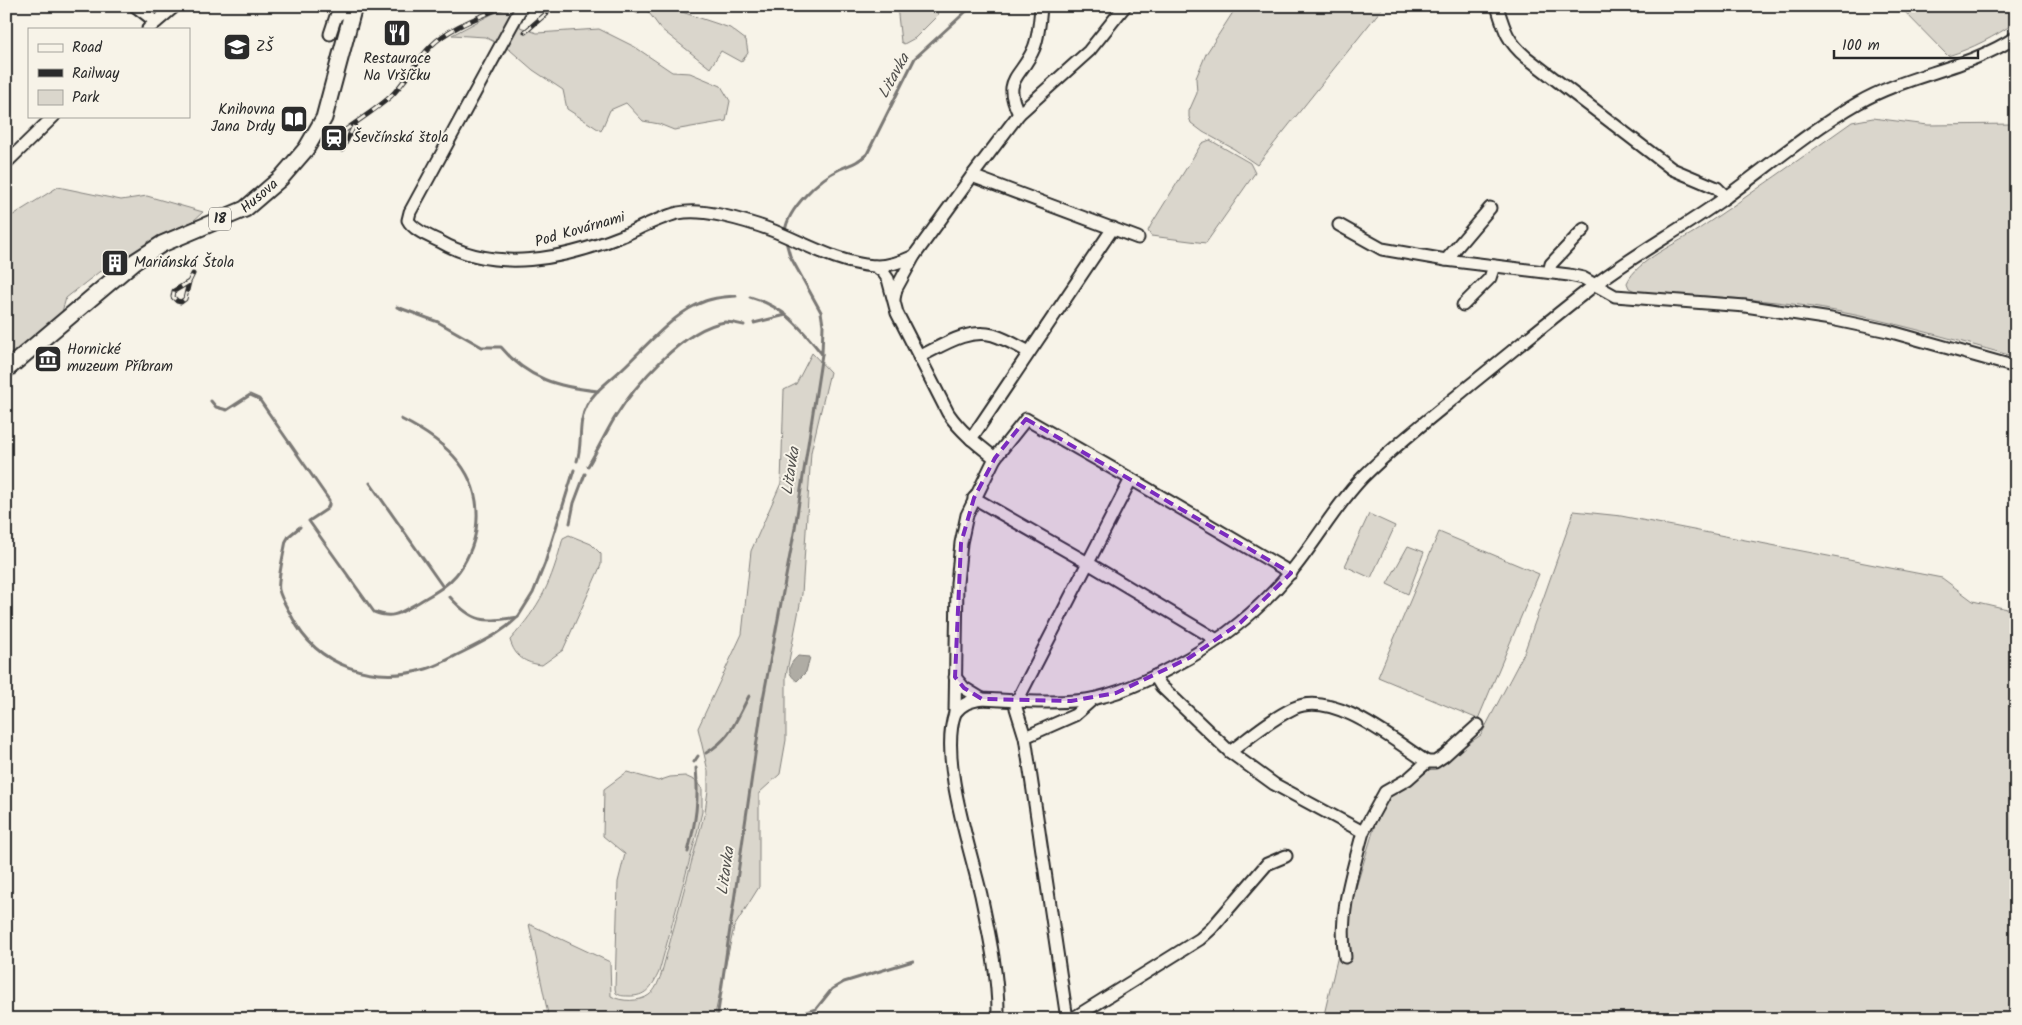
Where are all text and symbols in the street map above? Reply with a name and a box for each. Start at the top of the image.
restaurant icon: Restaurace Na Vršíčku [382,18,412,48]
legend [28,28,190,118]
scale bar [1834,28,1978,60]
school or university icon: ZŠ [222,32,252,62]
text: 100 m [1842,34,1880,58]
place label: ZŠ [256,35,274,59]
text: Road [72,36,103,60]
place label: Restaurace Na Vršíčku [363,47,431,88]
water label: Litavka [871,48,917,103]
text: Railway [72,62,120,86]
text: Park [72,86,100,110]
place label: Knihovna Jana Drdy [211,98,276,139]
library icon: Knihovna Jana Drdy [279,104,309,134]
station icon: Ševčínská štola [319,123,349,153]
place label: Ševčínská štola [353,126,448,150]
street label: Husova [235,173,284,220]
street label: Pod Kovárnami [532,205,629,254]
road number: 18 [209,208,231,230]
building icon: Mariánská Štola [100,248,130,278]
place label: Mariánská Štola [134,251,234,275]
place label: Hornické muzeum Příbram [67,338,173,379]
museum icon: Hornické muzeum Příbram [33,344,63,374]
water label: Litavka [775,444,807,497]
water label: Litavka [710,844,742,897]

